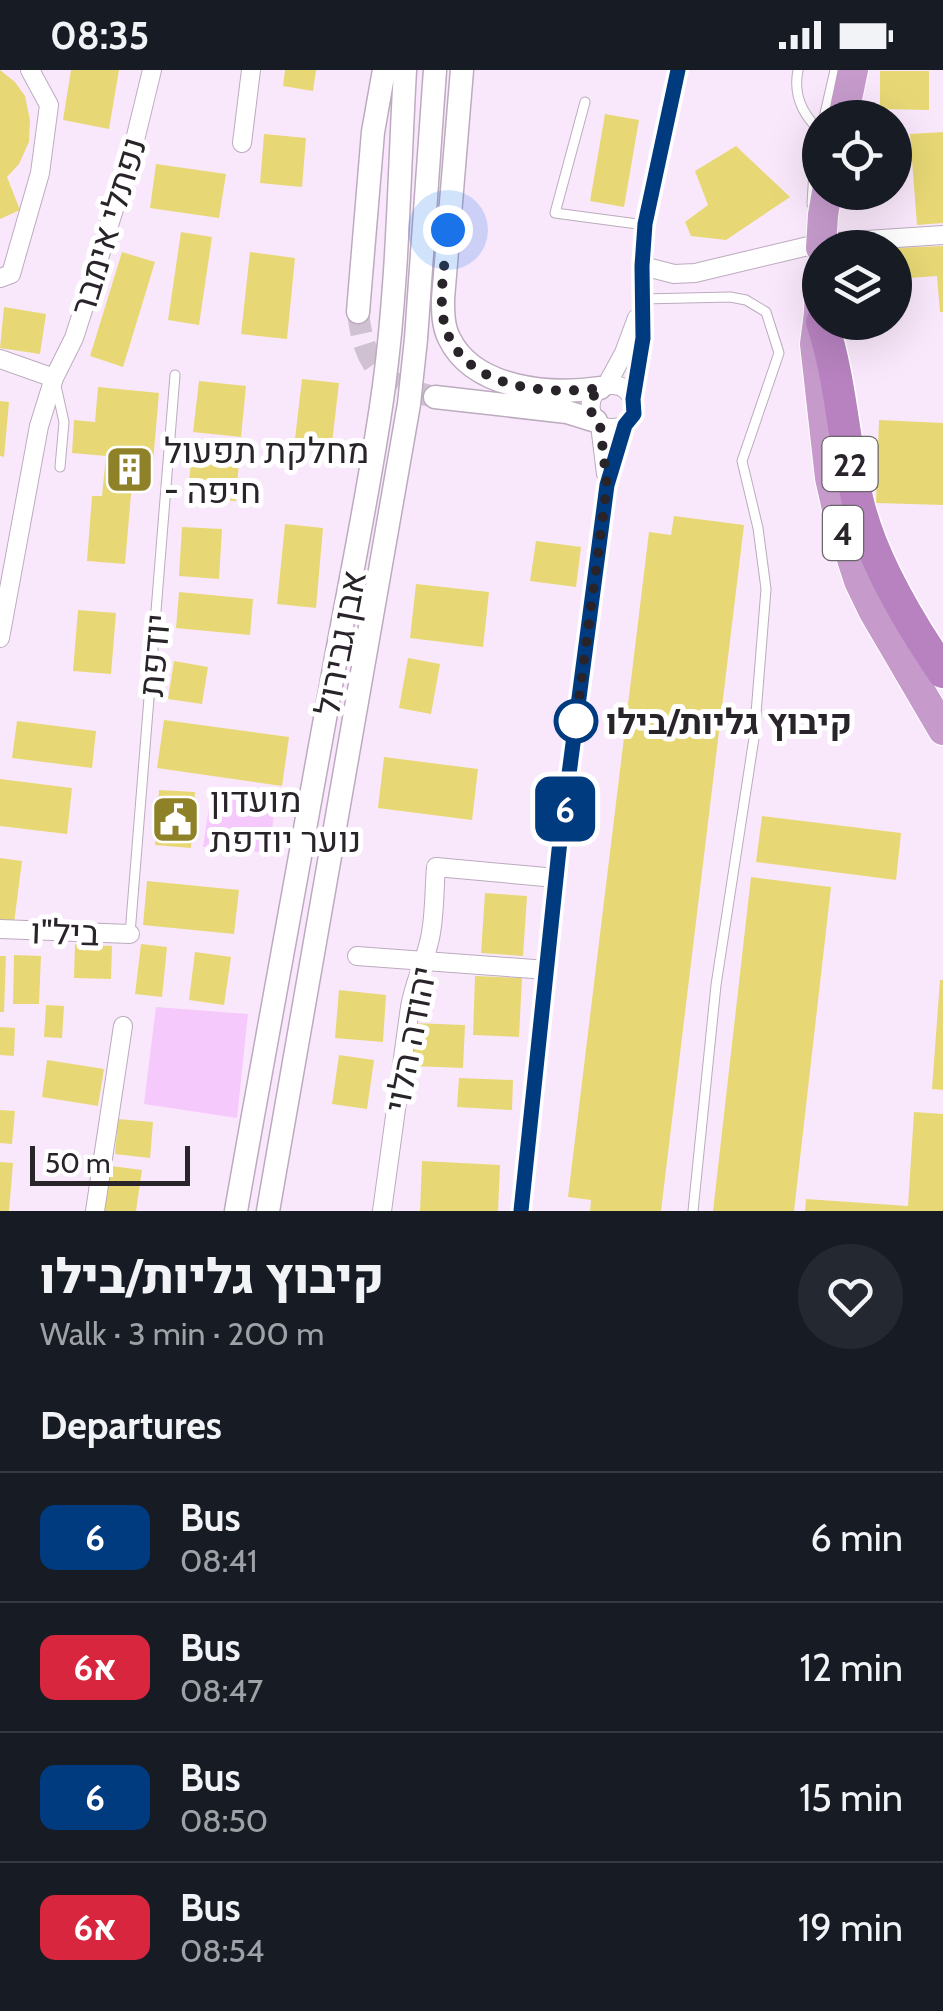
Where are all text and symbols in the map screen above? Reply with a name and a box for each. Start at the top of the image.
text: 08:35 [50,12,149,59]
map controls [802,100,912,340]
button: locate [802,100,912,210]
street label: נפתלי אימבר [61,132,155,320]
your location [423,205,473,255]
button: layers [802,230,912,340]
place label: מחלקת תפעול - חיפה [164,429,369,512]
road number: 22 [822,437,878,491]
building icon: מחלקת תפעול - חיפה [103,444,155,496]
road number: 4 [823,506,863,560]
street label: אבן גבירול [305,567,375,719]
street label: יודפת [129,612,179,698]
marker: קיבוץ גליות/בילו [555,700,597,742]
place label: קיבוץ גליות/בילו [606,700,852,743]
line badge: 6 [532,776,598,842]
place label: מועדון נוער יודפת [210,778,361,861]
text: 6 [555,788,575,831]
public building icon: מועדון נוער יודפת [149,793,201,845]
street label: ביל"ו [30,909,100,955]
street label: יהודה הלוי [375,962,445,1116]
scale bar [30,1141,190,1186]
text: 50 m [45,1146,111,1180]
button: heart [798,1244,903,1349]
text: קיבוץ גליות/בילו [40,1247,384,1305]
text: Walk · 3 min · 200 m [40,1314,324,1353]
text: Departures [40,1402,222,1449]
text: Bus [180,1494,241,1541]
text: 6 min [810,1514,903,1561]
text: 6 [85,1516,105,1559]
text: 08:41 [180,1541,257,1580]
text: Bus [180,1624,241,1671]
text: 12 min [800,1644,903,1691]
text: 6א [73,1646,117,1689]
text: 08:47 [180,1671,263,1710]
text: Bus [180,1754,241,1801]
text: 15 min [799,1774,903,1821]
text: 6 [85,1776,105,1819]
text: 08:50 [180,1801,268,1840]
text: Bus [180,1884,241,1931]
text: 19 min [798,1904,903,1951]
text: 6א [73,1906,117,1949]
text: 08:54 [180,1931,264,1970]

